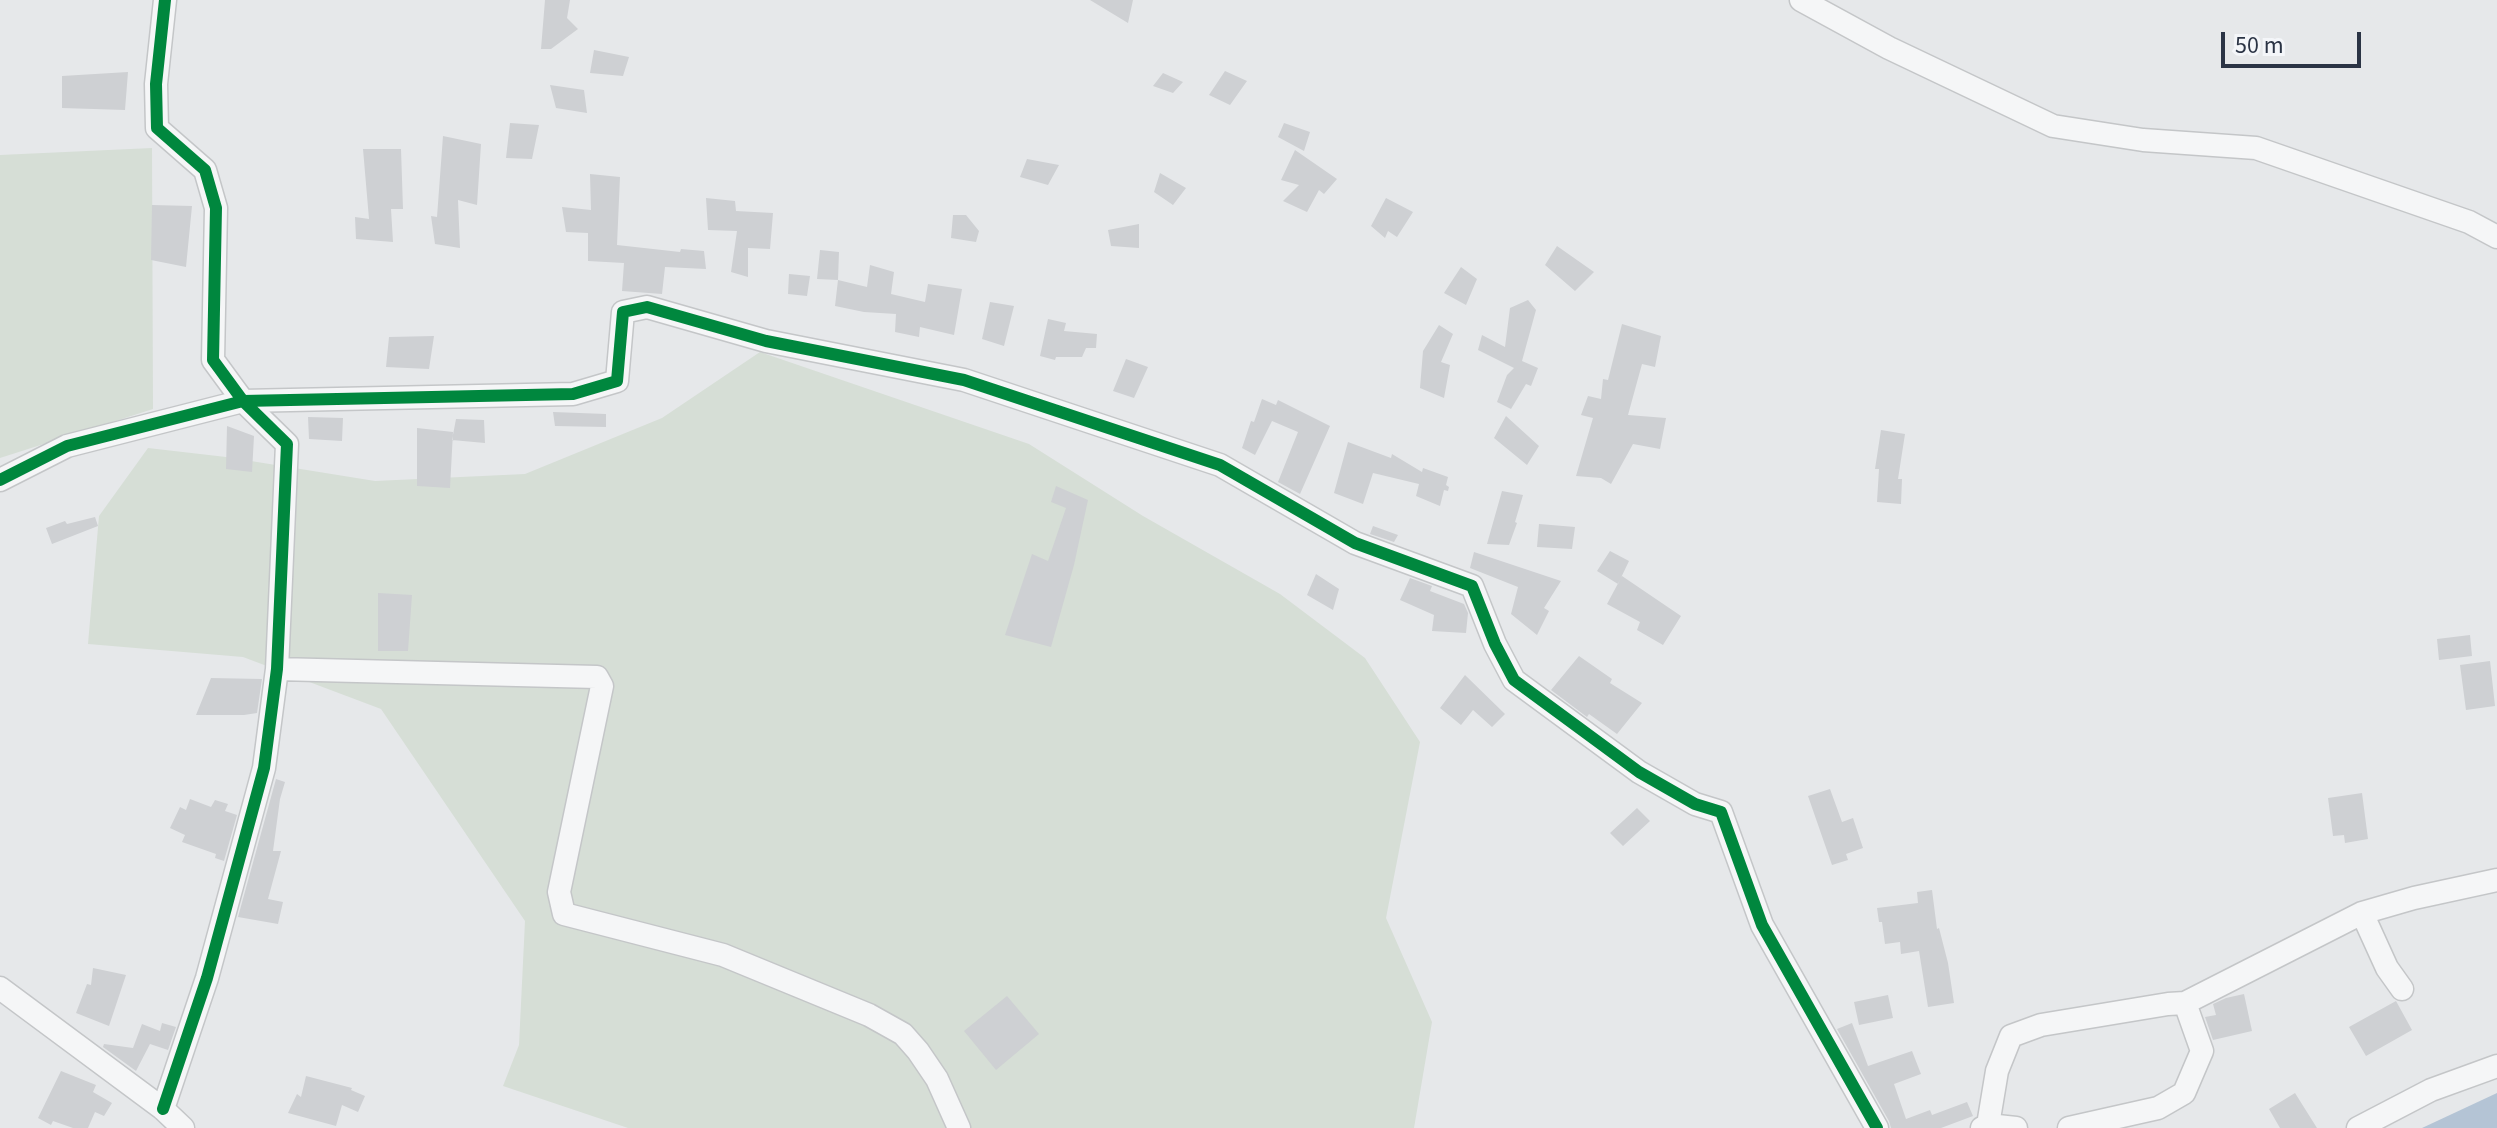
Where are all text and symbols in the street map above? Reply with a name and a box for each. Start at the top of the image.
scale bar [2225,16,2365,66]
text: 50 m [2235,28,2284,63]

